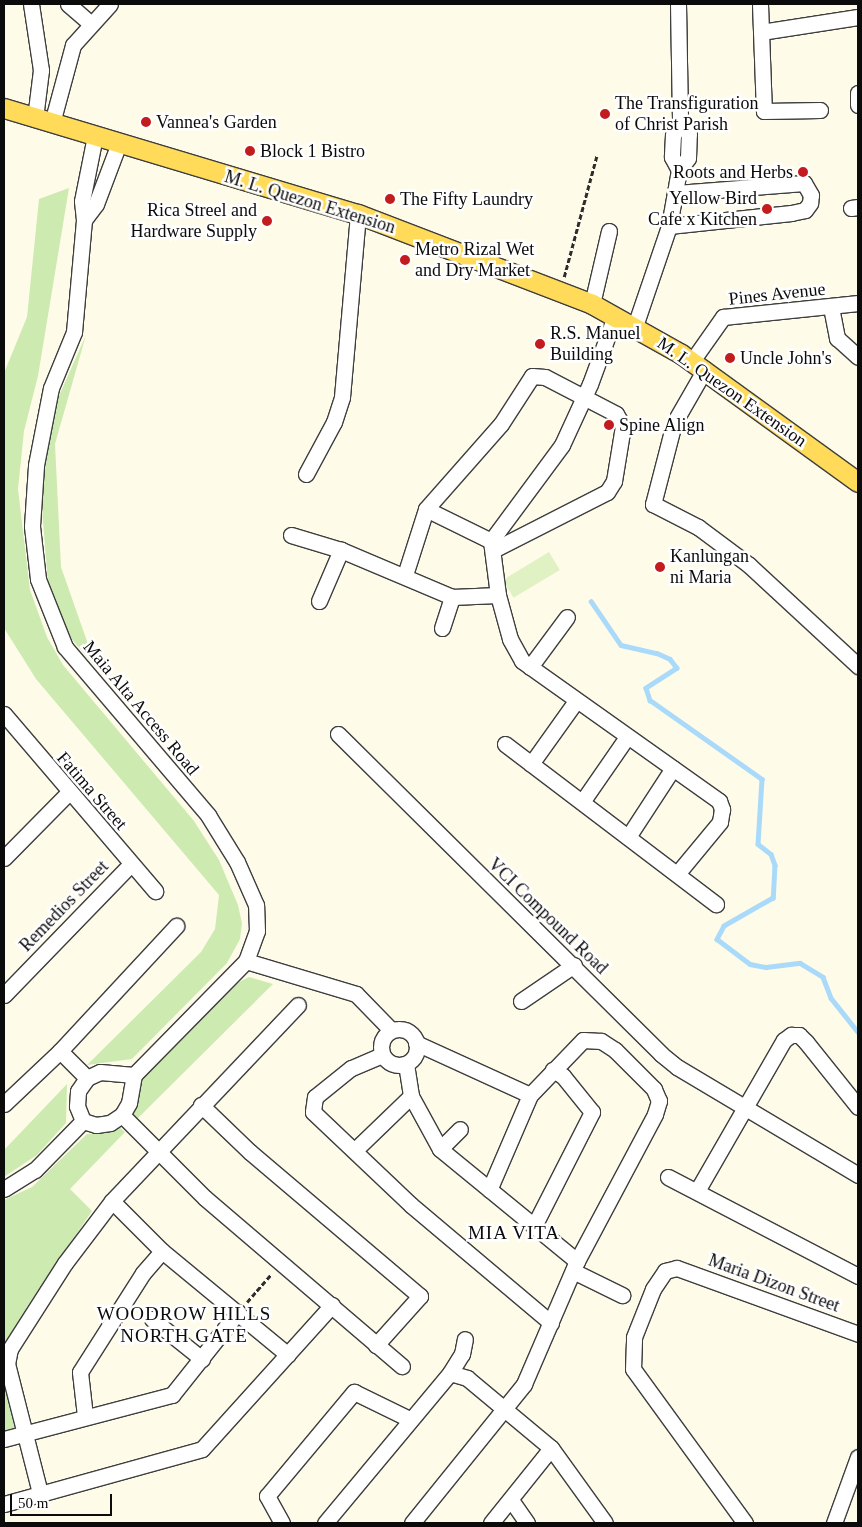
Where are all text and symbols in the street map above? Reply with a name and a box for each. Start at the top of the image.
place label: The Transfiguration of Christ Parish [615,93,759,136]
marker: The Transfiguration of Christ Parish [599,108,611,120]
place label: Vannea's Garden [156,111,277,133]
marker: Vannea's Garden [140,116,152,128]
place label: Block 1 Bistro [260,140,365,162]
marker: Block 1 Bistro [244,145,256,157]
place label: Roots and Herbs [673,161,793,183]
street label: M. L. Quezon Extension [222,166,398,238]
marker: Roots and Herbs [797,166,809,178]
place label: The Fifty Laundry [400,188,533,210]
place label: Yellow Bird Cafe x Kitchen [648,188,757,230]
marker: The Fifty Laundry [384,193,396,205]
place label: Rica Streel and Hardware Supply [131,200,257,242]
marker: Yellow Bird Cafe x Kitchen [761,203,773,215]
marker: Rica Streel and Hardware Supply [261,215,273,227]
place label: Metro Rizal Wet and Dry Market [415,239,535,282]
marker: Metro Rizal Wet and Dry Market [399,254,411,266]
street label: Pines Avenue [727,278,827,310]
place label: R.S. Manuel Building [550,323,641,366]
street label: M. L. Quezon Extension [653,332,811,452]
marker: R.S. Manuel Building [534,338,546,350]
place label: Uncle John's [740,347,832,369]
marker: Uncle John's [724,352,736,364]
place label: Spine Align [619,414,706,436]
marker: Spine Align [603,419,615,431]
place label: Kanlungan ni Maria [670,546,749,588]
marker: Kanlungan ni Maria [654,561,666,573]
street label: Maia Alta Access Road [78,636,204,780]
street label: Fatima Street [52,748,132,834]
street label: VCI Compound Road [484,853,612,979]
street label: Remedios Street [15,856,113,956]
district label: MIA VITA [466,1222,562,1244]
street label: Maria Dizon Street [705,1249,843,1317]
district label: WOODROW HILLS NORTH GATE [95,1303,273,1347]
scale bar [12,1484,115,1516]
text: 50 m [18,1495,48,1511]

